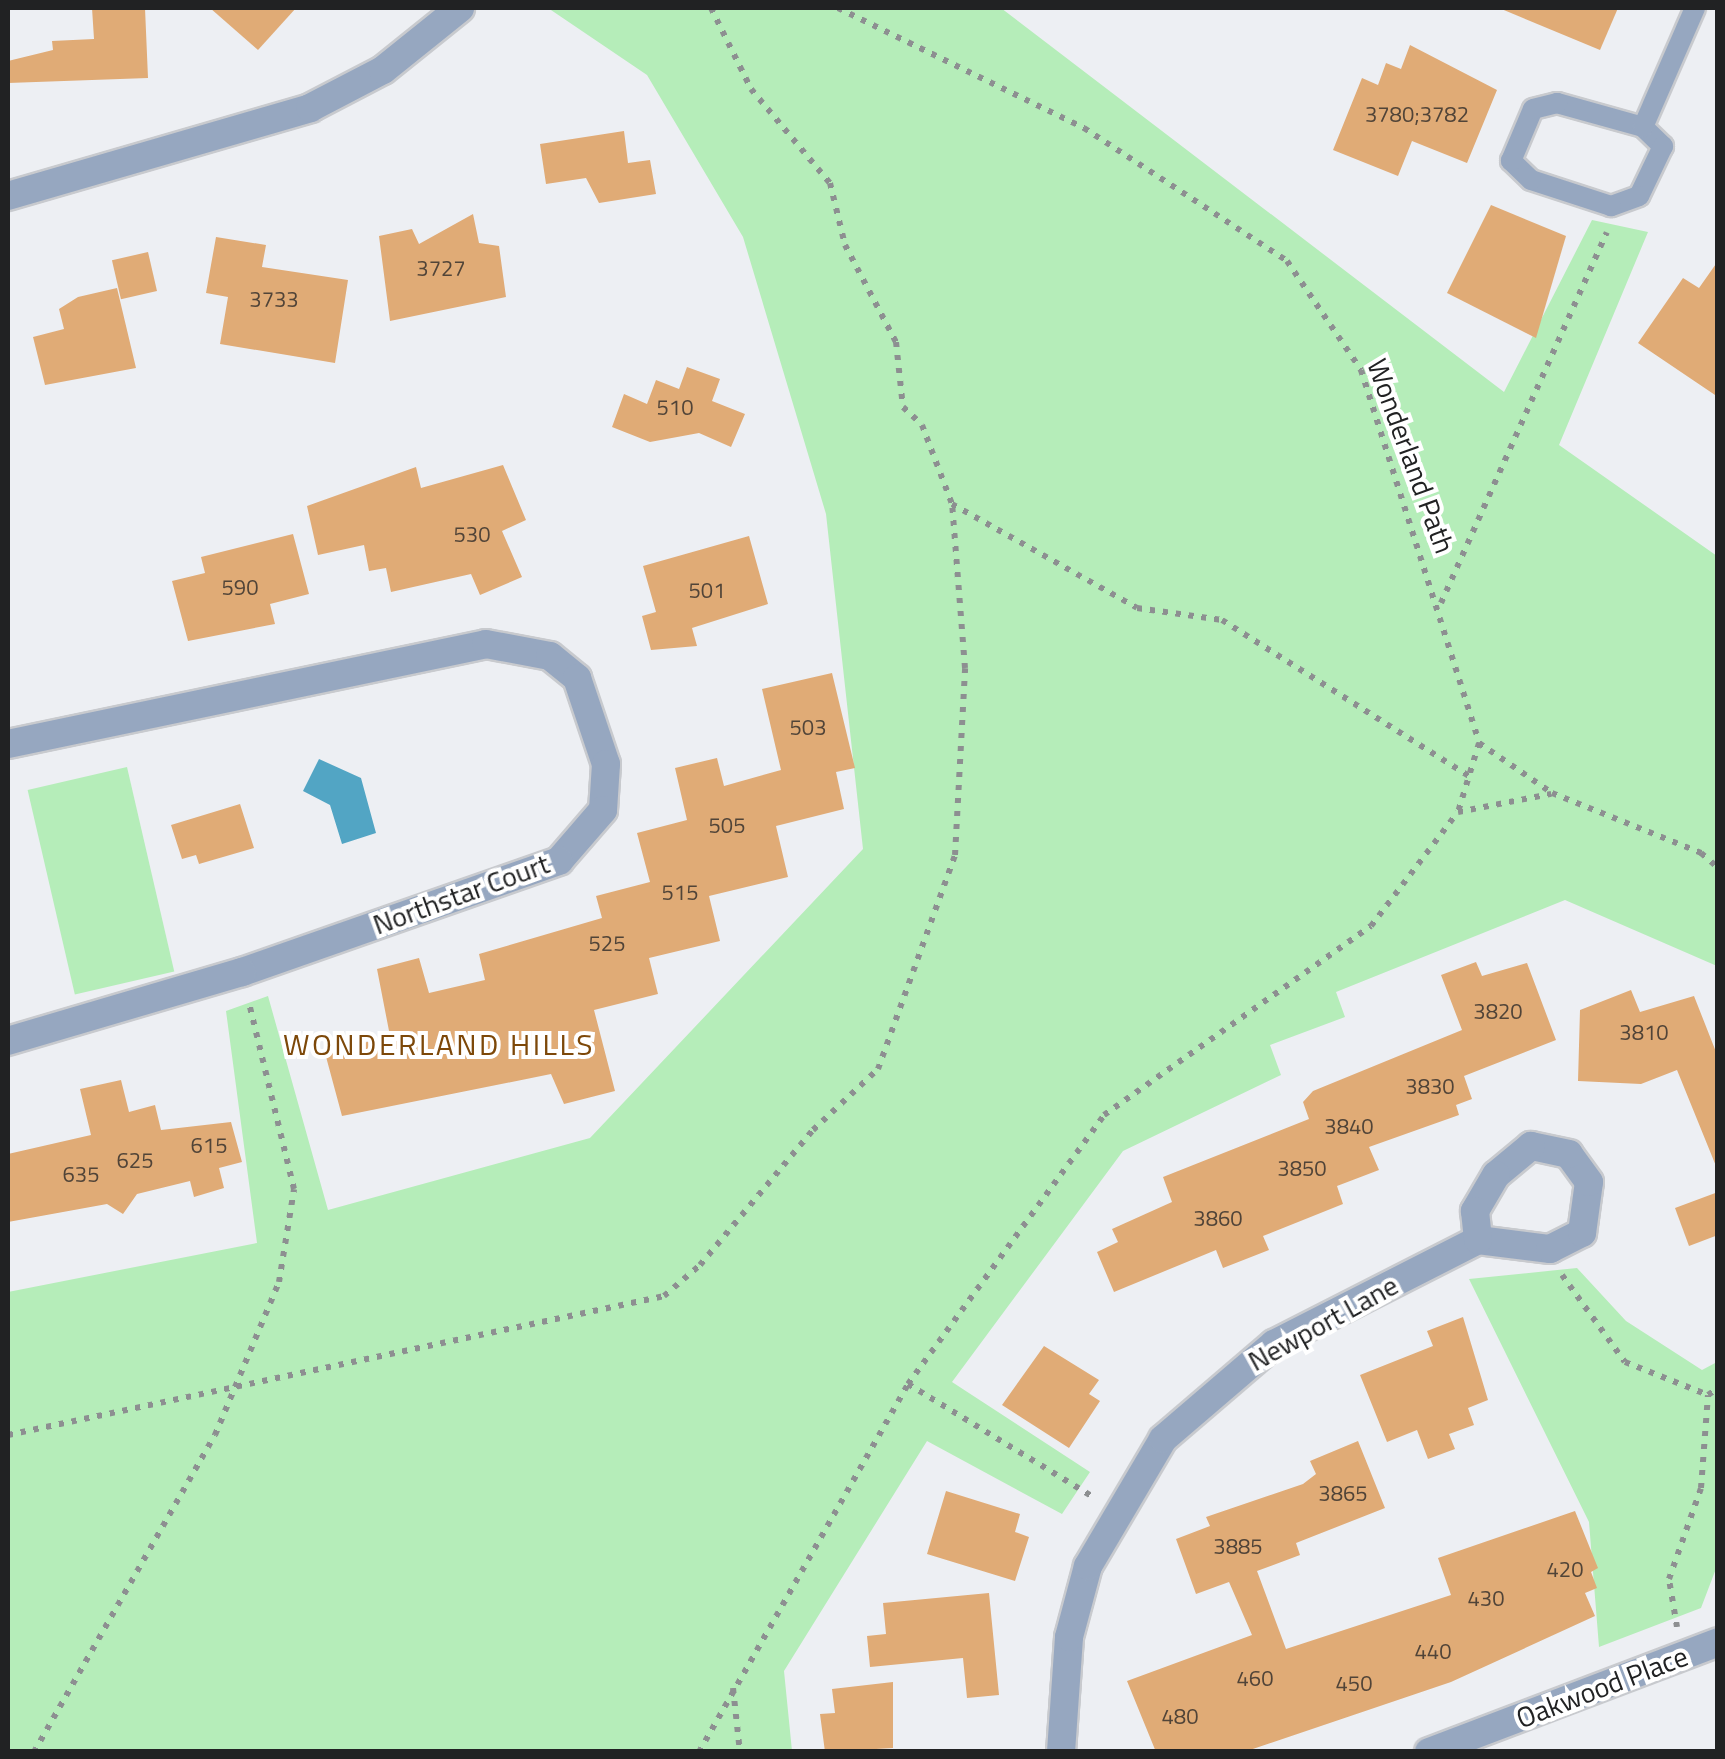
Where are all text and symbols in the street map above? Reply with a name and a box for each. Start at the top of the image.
house number: 3780;3782 [1365,102,1469,128]
house number: 3727 [416,256,466,282]
house number: 3733 [249,287,299,313]
street label: Wonderland Path [1360,354,1462,558]
house number: 510 [657,395,693,421]
house number: 530 [454,522,490,548]
house number: 590 [222,575,258,601]
house number: 501 [689,578,725,604]
house number: 503 [790,715,826,741]
house number: 505 [709,813,745,839]
street label: Northstar Court [368,847,554,941]
house number: 515 [662,880,698,906]
house number: 525 [589,931,625,957]
house number: 3820 [1473,999,1523,1025]
house number: 3810 [1619,1020,1669,1046]
district label: WONDERLAND HILLS [283,1026,595,1062]
house number: 3830 [1405,1074,1455,1100]
house number: 3840 [1324,1114,1374,1140]
house number: 615 [191,1133,227,1159]
house number: 625 [117,1148,153,1174]
house number: 3850 [1277,1156,1327,1182]
house number: 635 [63,1162,99,1188]
house number: 3860 [1193,1206,1243,1232]
street label: Newport Lane [1242,1268,1404,1378]
house number: 3865 [1318,1481,1368,1507]
house number: 3885 [1213,1534,1263,1560]
house number: 420 [1547,1557,1583,1583]
house number: 430 [1468,1586,1504,1612]
house number: 440 [1415,1639,1451,1665]
street label: Oakwood Place [1512,1639,1692,1735]
house number: 460 [1237,1666,1273,1692]
house number: 450 [1336,1671,1372,1697]
house number: 480 [1162,1704,1198,1730]

